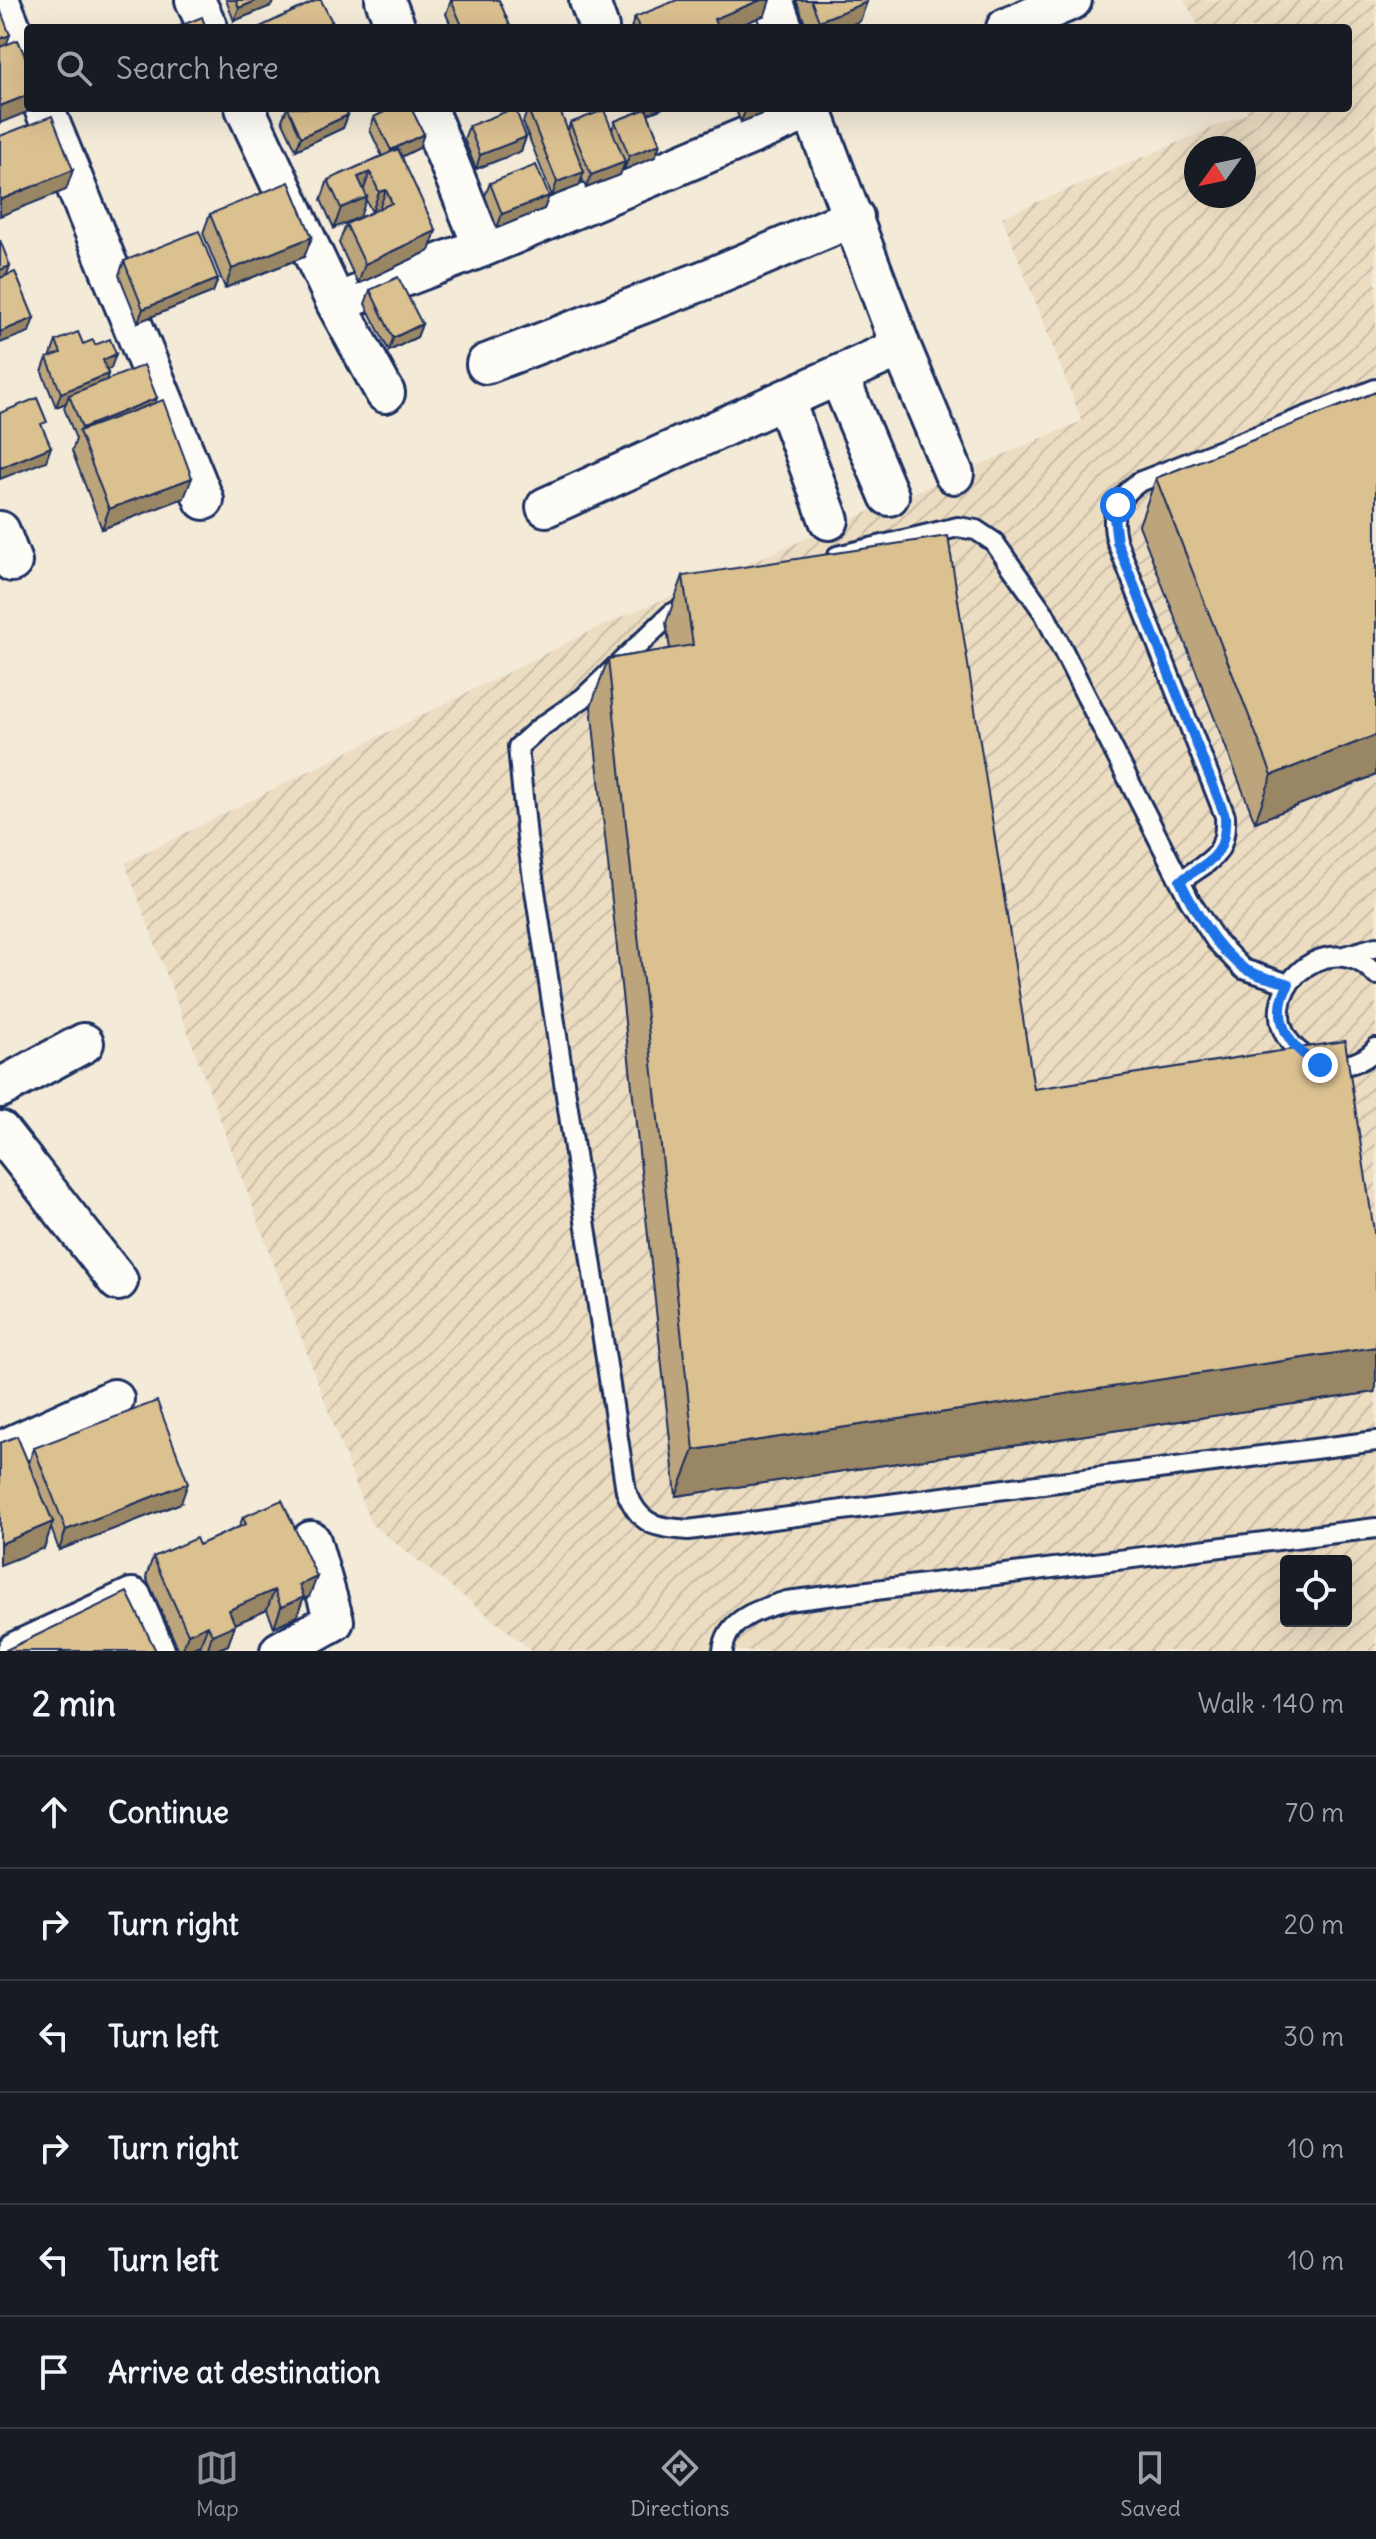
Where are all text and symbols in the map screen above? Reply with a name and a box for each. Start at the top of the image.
search box [24,24,1352,112]
icon: search [52,46,96,90]
text: Search here [116,49,279,87]
north arrow [1184,136,1256,208]
route start [1100,487,1136,523]
route end [1302,1047,1338,1083]
map controls [1280,1555,1352,1627]
button: locate [1280,1555,1352,1627]
text: 2 min [32,1682,116,1725]
text: Walk · 140 m [1198,1687,1344,1720]
icon: ahead [32,1790,76,1834]
text: Continue [108,1793,229,1831]
text: 70 m [1285,1796,1344,1829]
icon: right [32,1902,76,1946]
text: Turn right [108,1905,239,1943]
text: 20 m [1284,1908,1344,1941]
icon: left [32,2014,76,2058]
text: Turn left [108,2017,219,2055]
text: 30 m [1283,2020,1344,2053]
icon: right [32,2126,76,2170]
text: Turn right [108,2129,239,2167]
text: 10 m [1288,2132,1344,2165]
icon: left [32,2238,76,2282]
text: Turn left [108,2241,219,2279]
text: 10 m [1288,2244,1344,2277]
icon: arrive [32,2350,76,2394]
text: Arrive at destination [108,2353,380,2391]
tab: Map [195,2446,239,2522]
tab: Directions [630,2446,730,2522]
tab: Saved [1120,2446,1181,2522]

